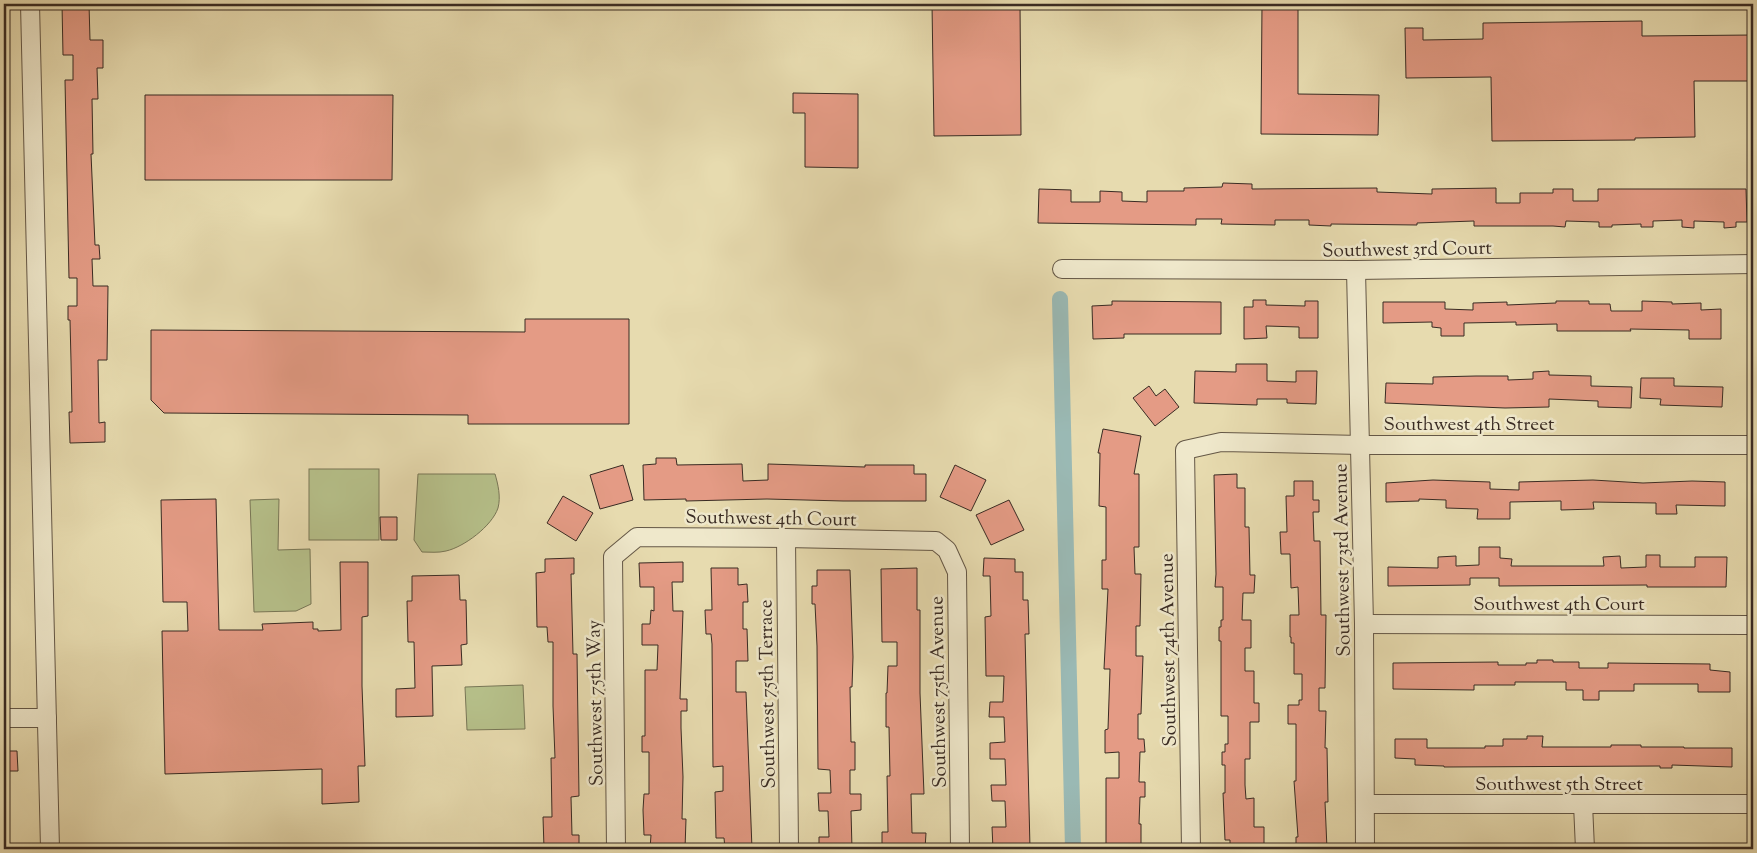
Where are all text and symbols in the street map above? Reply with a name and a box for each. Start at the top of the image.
street label: Southwest 3rd Court [1322,236,1493,265]
street label: Southwest 4th Street [1384,412,1555,439]
street label: Southwest 73rd Avenue [1328,463,1359,657]
street label: Southwest 4th Court [685,505,857,535]
street label: Southwest 74th Avenue [1154,553,1185,747]
street label: Southwest 4th Court [1473,592,1645,619]
street label: Southwest 75th Avenue [924,596,955,788]
street label: Southwest 75th Terrace [753,599,784,789]
street label: Southwest 75th Way [582,619,611,786]
street label: Southwest 5th Street [1475,772,1643,799]

